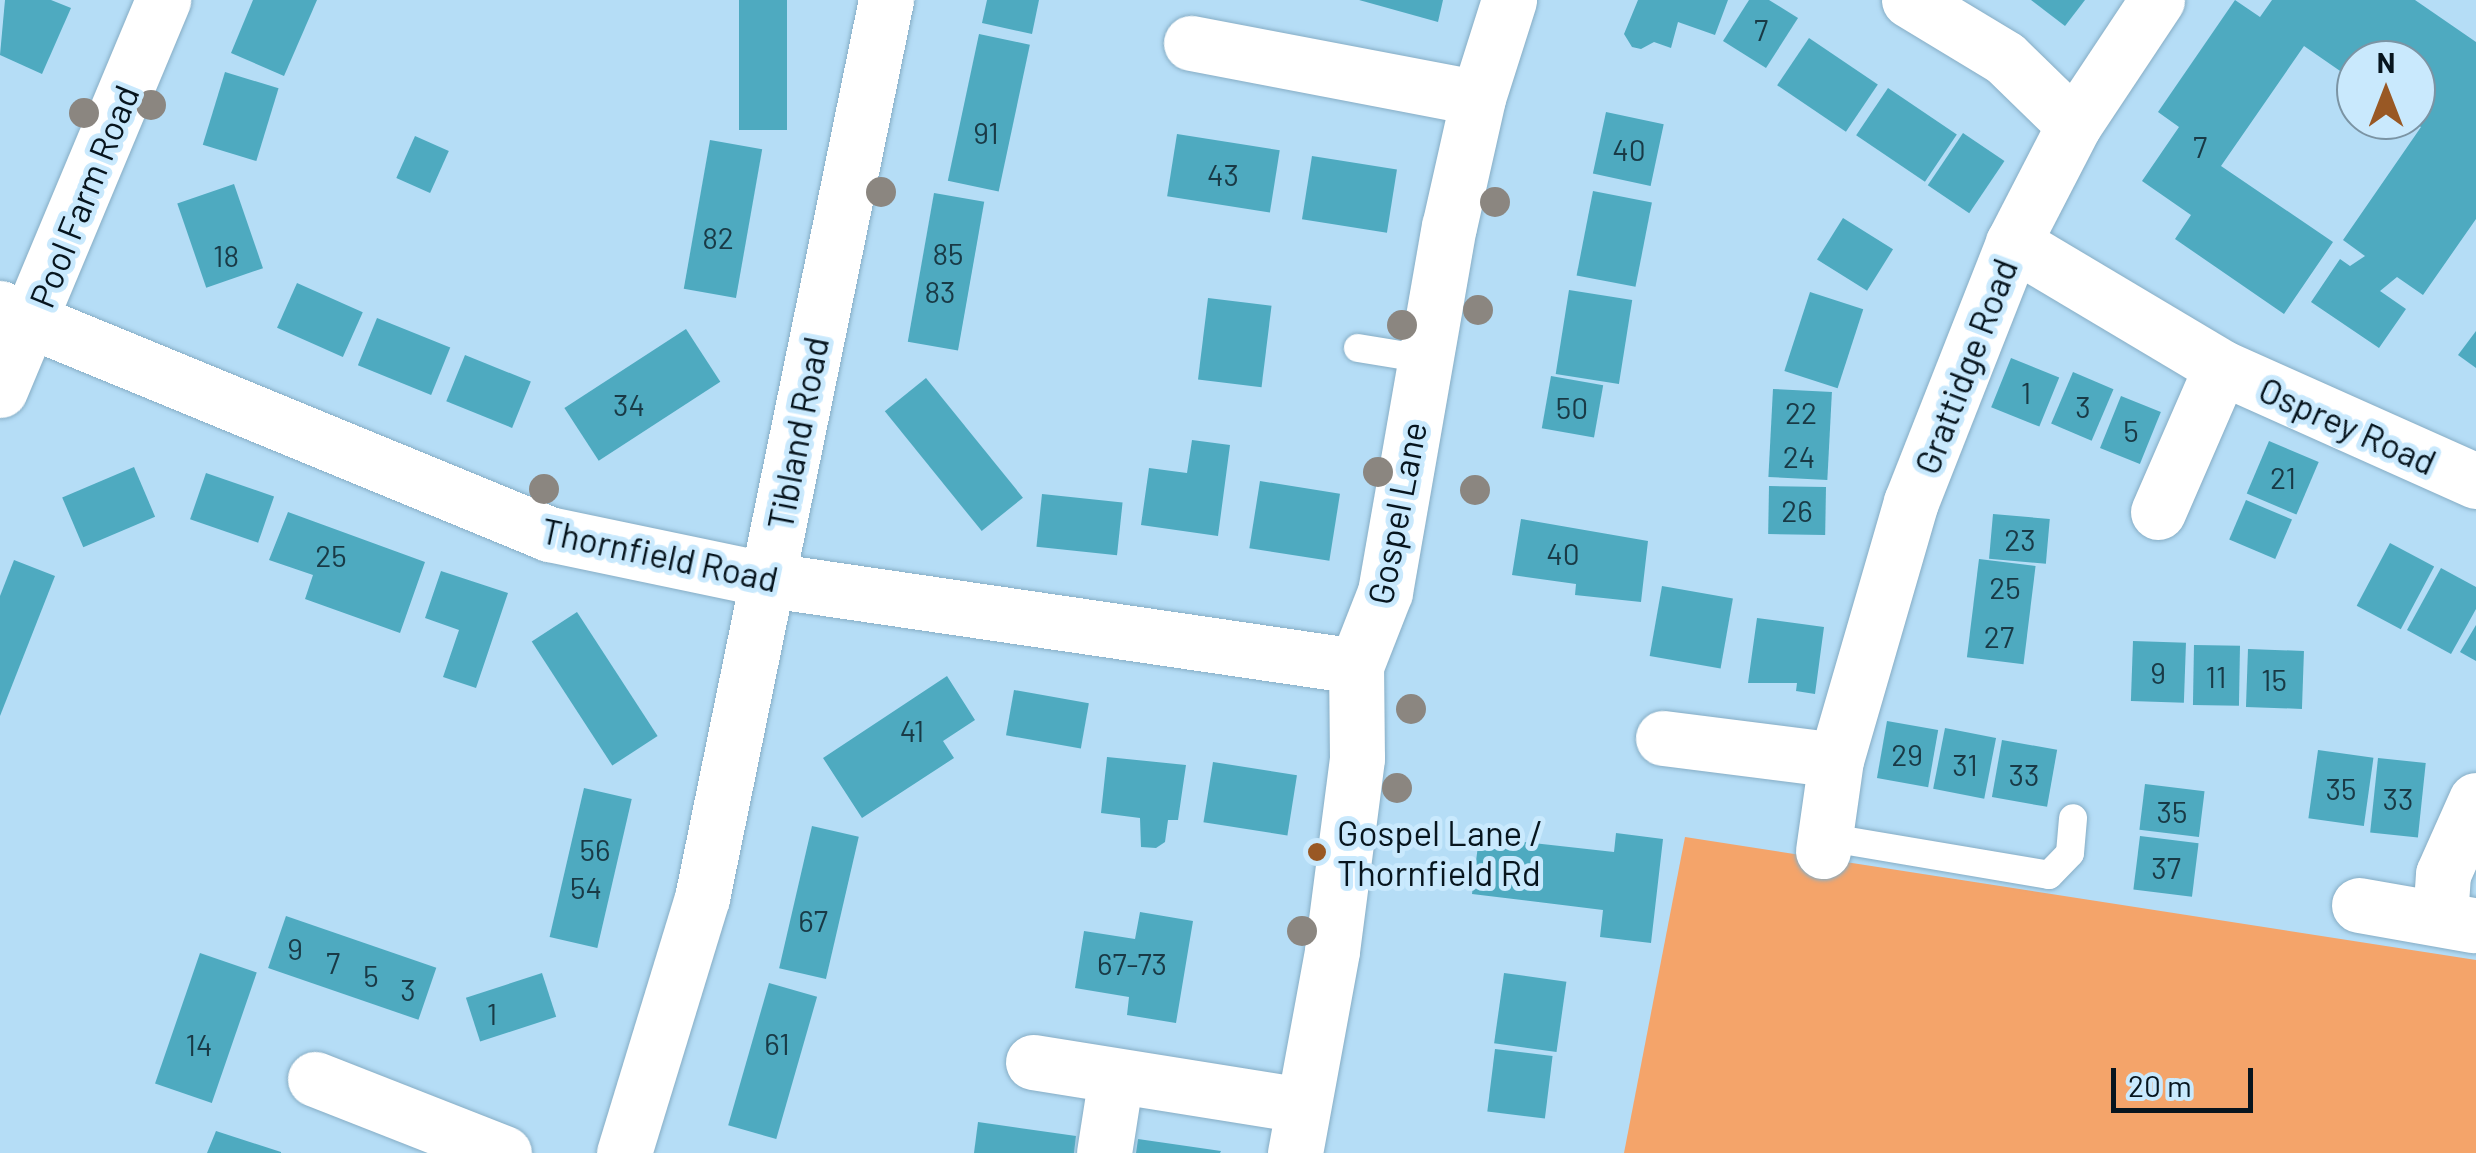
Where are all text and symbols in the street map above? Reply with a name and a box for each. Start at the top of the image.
house number: 7 [1754,11,1768,47]
north arrow [2336,40,2436,140]
text: N [2377,45,2395,79]
street label: Pool Farm Road [19,79,147,313]
house number: 91 [973,114,999,150]
house number: 7 [2193,128,2207,164]
house number: 40 [1612,131,1646,167]
house number: 43 [1207,156,1239,192]
house number: 82 [702,219,734,255]
house number: 85 [932,235,964,271]
house number: 18 [213,237,239,273]
street label: Grattidge Road [1905,252,2025,480]
house number: 83 [924,273,956,309]
street label: Tibland Road [758,333,836,533]
street label: Osprey Road [2253,367,2443,483]
house number: 1 [2021,374,2031,410]
house number: 34 [613,386,645,422]
house number: 3 [2075,388,2091,424]
house number: 50 [1556,389,1588,425]
house number: 22 [1785,394,1817,430]
house number: 5 [2123,412,2139,448]
street label: Gospel Lane [1358,418,1434,608]
house number: 24 [1783,438,1815,474]
house number: 21 [2270,459,2296,495]
house number: 26 [1781,492,1813,528]
street label: Thornfield Road [538,508,782,600]
house number: 23 [2004,521,2036,557]
house number: 40 [1546,535,1580,571]
house number: 25 [315,537,347,573]
house number: 25 [1989,569,2021,605]
house number: 27 [1984,618,2014,654]
house number: 9 [2150,654,2166,690]
house number: 11 [2205,658,2227,694]
house number: 15 [2261,661,2287,697]
house number: 41 [900,712,924,748]
house number: 29 [1891,736,1923,772]
house number: 31 [1952,746,1978,782]
house number: 33 [2009,756,2039,792]
house number: 35 [2326,770,2356,806]
house number: 33 [2383,780,2413,816]
house number: 35 [2157,793,2187,829]
place label: Gospel Lane / Thornfield Rd [1337,811,1543,893]
house number: 56 [580,831,610,867]
marker: Gospel Lane / Thornfield Rd [1306,841,1328,863]
house number: 37 [2151,849,2181,885]
house number: 54 [570,869,602,905]
house number: 67 [798,902,828,938]
house number: 9 [287,930,303,966]
house number: 7 [326,944,340,980]
house number: 67-73 [1097,945,1167,981]
house number: 5 [363,957,379,993]
house number: 3 [400,971,416,1007]
house number: 1 [487,995,497,1031]
house number: 61 [764,1025,790,1061]
house number: 14 [185,1026,213,1062]
scale bar [2116,1048,2258,1110]
text: 20 m [2128,1067,2192,1103]

